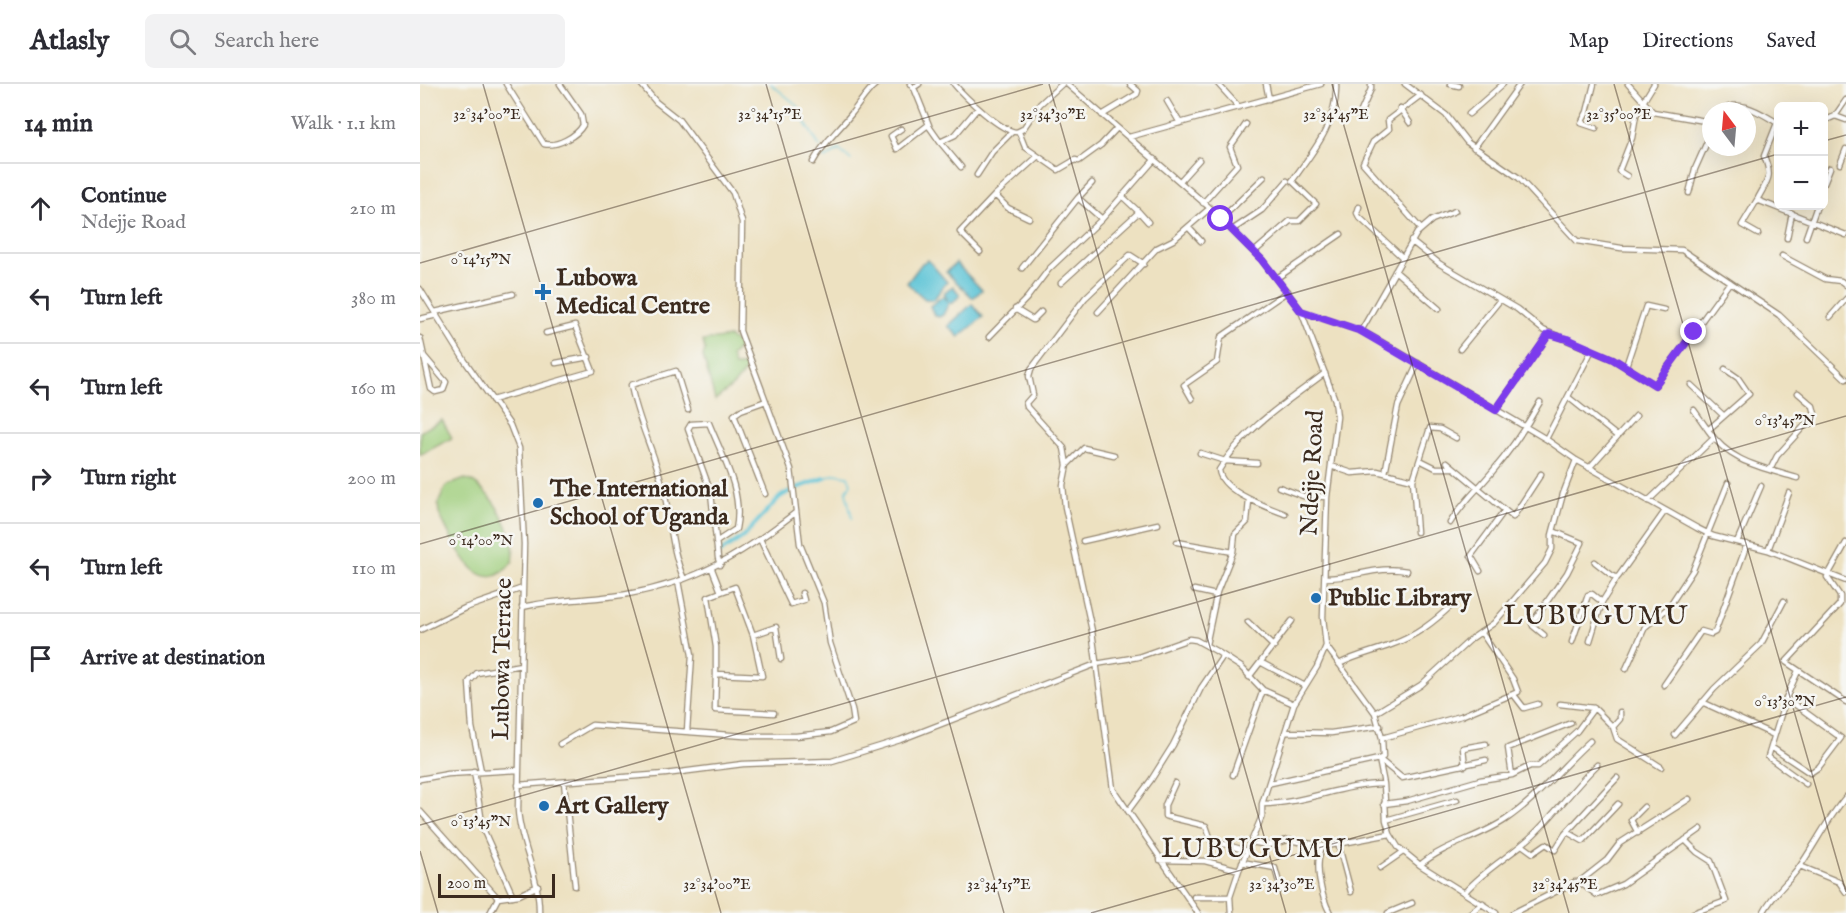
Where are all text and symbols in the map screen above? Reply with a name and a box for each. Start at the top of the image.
search box [145,14,565,68]
text: Atlasly [30,24,109,59]
icon: search [166,25,199,58]
text: Search here [214,27,319,55]
text: Map [1569,28,1609,55]
text: Directions [1642,28,1733,55]
text: Saved [1766,28,1816,55]
north arrow [1702,102,1756,156]
map controls [1774,102,1828,210]
button: + [1774,102,1828,156]
text: 32°34'00"E [453,105,521,124]
text: 32°34'15"E [738,105,802,124]
text: 32°34'30"E [1020,105,1086,124]
text: 32°34'45"E [1303,105,1369,124]
text: 32°35'00"E [1586,105,1652,124]
text: 14 min [24,107,93,140]
text: Walk · 1.1 km [291,111,396,136]
button: − [1774,156,1828,210]
text: Continue [81,182,167,210]
icon: ahead [24,192,57,225]
text: 210 m [350,196,396,221]
route start [1207,205,1233,231]
text: Ndejje Road [81,210,186,235]
text: 0°14'15"N [451,250,511,269]
place label: Lubowa Medical Centre [556,263,710,322]
icon: left [24,282,57,315]
marker: Lubowa Medical Centre [534,283,552,301]
text: Turn left [81,284,163,312]
text: 380 m [351,286,396,311]
route end [1680,318,1706,344]
icon: left [24,372,57,405]
text: Turn left [81,374,163,402]
text: 160 m [350,376,396,401]
street label: Ndejje Road [1294,409,1332,537]
text: 0°13'45"N [1755,411,1815,430]
icon: right [24,462,57,495]
text: Turn right [81,464,176,492]
text: 200 m [347,466,396,491]
place label: The International School of Uganda [549,474,729,533]
marker: The International School of Uganda [531,496,545,510]
text: 0°14'00"N [449,531,513,550]
icon: left [24,552,57,585]
text: Turn left [81,554,163,582]
text: 110 m [352,556,396,581]
street label: Lubowa Terrace [486,578,520,740]
place label: Public Library [1328,583,1473,614]
marker: Public Library [1309,591,1323,605]
district label: LUBUGUMU [1503,600,1689,634]
icon: arrive [24,642,57,675]
text: Arrive at destination [81,644,265,672]
text: 0°13'30"N [1755,692,1815,711]
place label: Art Gallery [555,791,670,822]
marker: Art Gallery [537,799,551,813]
text: 0°13'45"N [451,812,511,831]
district label: LUBUGUMU [1161,833,1347,867]
scale bar [438,871,555,898]
text: 200 m [447,874,486,894]
text: 32°34'00"E [683,875,751,894]
text: 32°34'15"E [967,875,1031,894]
text: 32°34'30"E [1249,875,1315,894]
text: 32°34'45"E [1532,875,1598,894]

